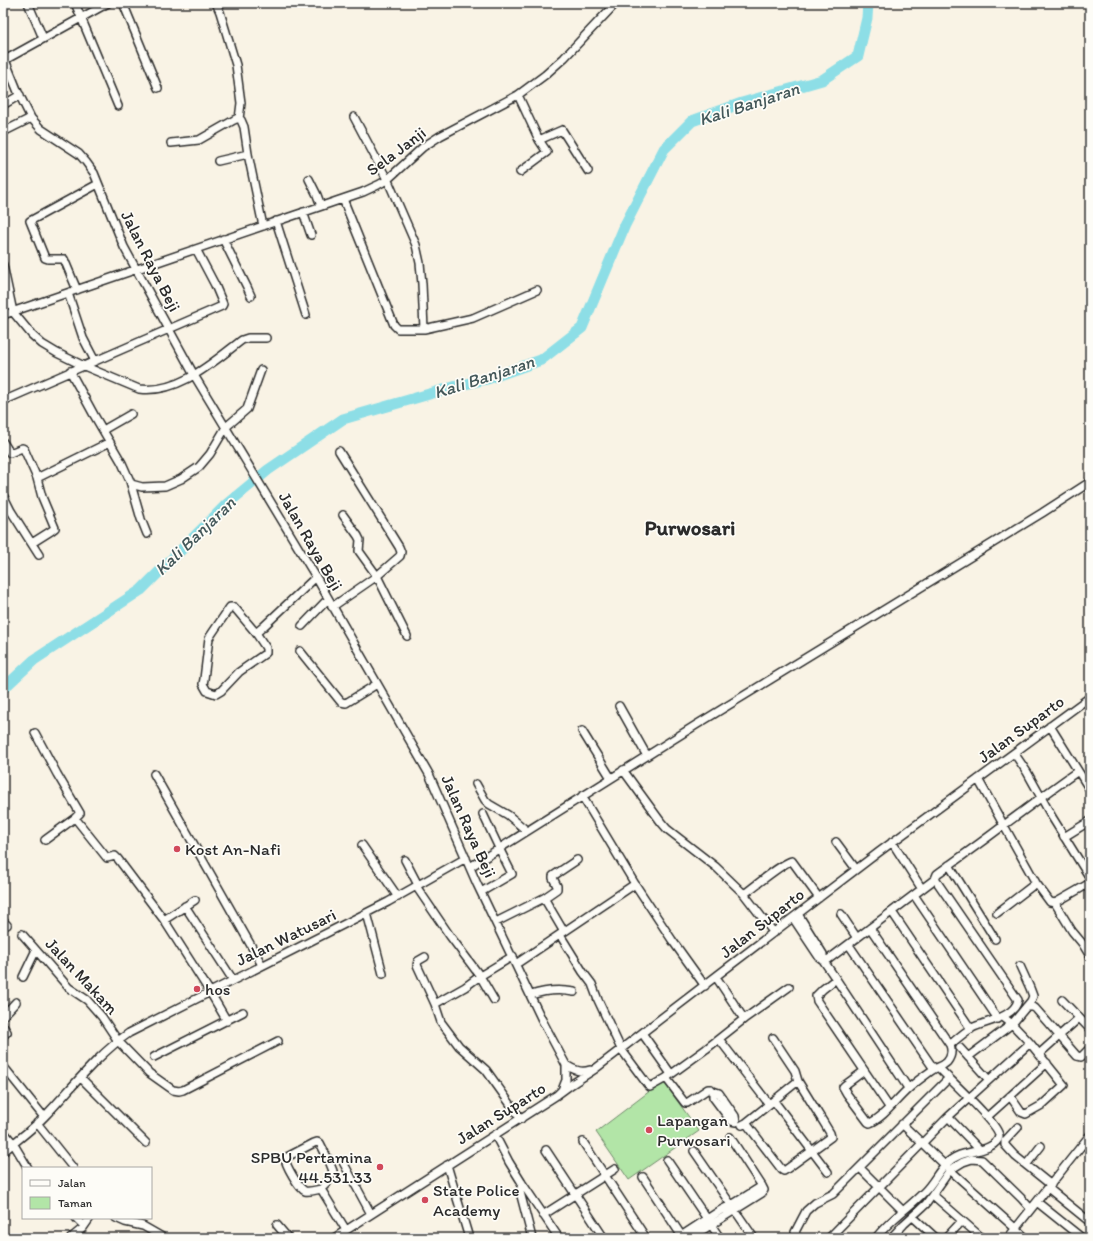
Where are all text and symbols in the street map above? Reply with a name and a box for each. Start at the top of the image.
water label: Kali Banjaran [696,77,802,131]
street label: Sela Janji [362,122,430,180]
street label: Jalan Raya Beji [117,207,185,315]
water label: Kali Banjaran [431,350,537,404]
street label: Jalan Raya Beji [275,488,347,594]
water label: Kali Banjaran [150,492,240,580]
district label: Purwosari [645,515,735,540]
street label: Jalan Suparto [974,691,1068,767]
street label: Jalan Raya Beji [437,771,501,881]
place label: Kost An-Nafi [185,839,281,859]
marker: Kost An-Nafi [172,844,182,854]
street label: Jalan Suparto [716,884,808,962]
street label: Jalan Watusari [233,904,339,970]
street label: Jalan Makam [41,934,123,1018]
place label: hos [205,979,230,999]
marker: hos [192,984,202,994]
street label: Jalan Suparto [453,1078,549,1148]
place label: Lapangan Purwosari [657,1110,731,1150]
marker: Lapangan Purwosari [644,1125,654,1135]
place label: SPBU Pertamina 44.531.33 [251,1147,372,1187]
marker: SPBU Pertamina 44.531.33 [375,1162,385,1172]
legend [22,1167,152,1219]
text: Jalan [58,1176,86,1190]
place label: State Police Academy [433,1180,520,1220]
marker: State Police Academy [420,1195,430,1205]
text: Taman [58,1196,93,1210]

